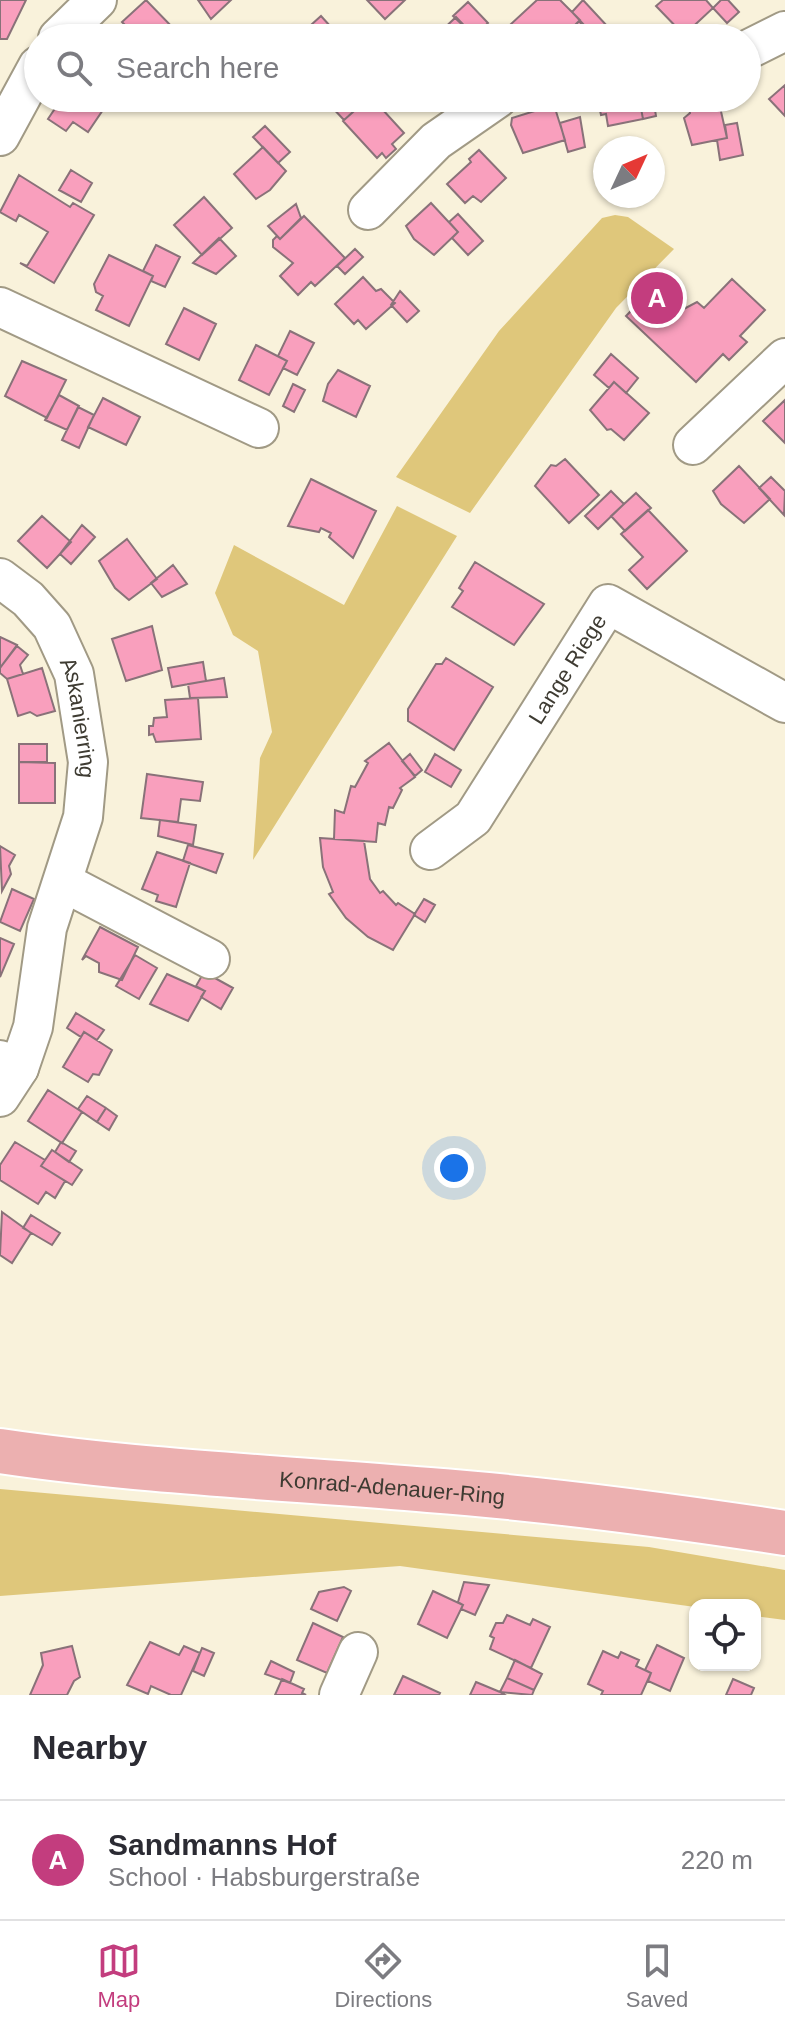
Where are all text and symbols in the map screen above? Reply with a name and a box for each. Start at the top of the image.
search box [24,24,761,112]
icon: search [52,46,96,90]
text: Search here [116,51,279,84]
north arrow [593,136,665,208]
pin: A [631,268,683,328]
street label: Lange Riege [523,609,611,728]
street label: Askanierring [56,653,101,779]
your location [434,1148,474,1188]
street label: Konrad-Adenauer-Ring [278,1466,506,1509]
map controls [689,1599,761,1671]
button: locate [689,1599,761,1671]
text: Nearby [32,1728,147,1766]
text: Sandmanns Hof [108,1828,336,1861]
text: A [49,1845,67,1875]
text: 220 m [681,1845,753,1875]
text: School · Habsburgerstraße [108,1862,420,1892]
tab: Map [97,1939,141,2013]
tab: Directions [334,1939,432,2013]
tab: Saved [626,1939,688,2013]

